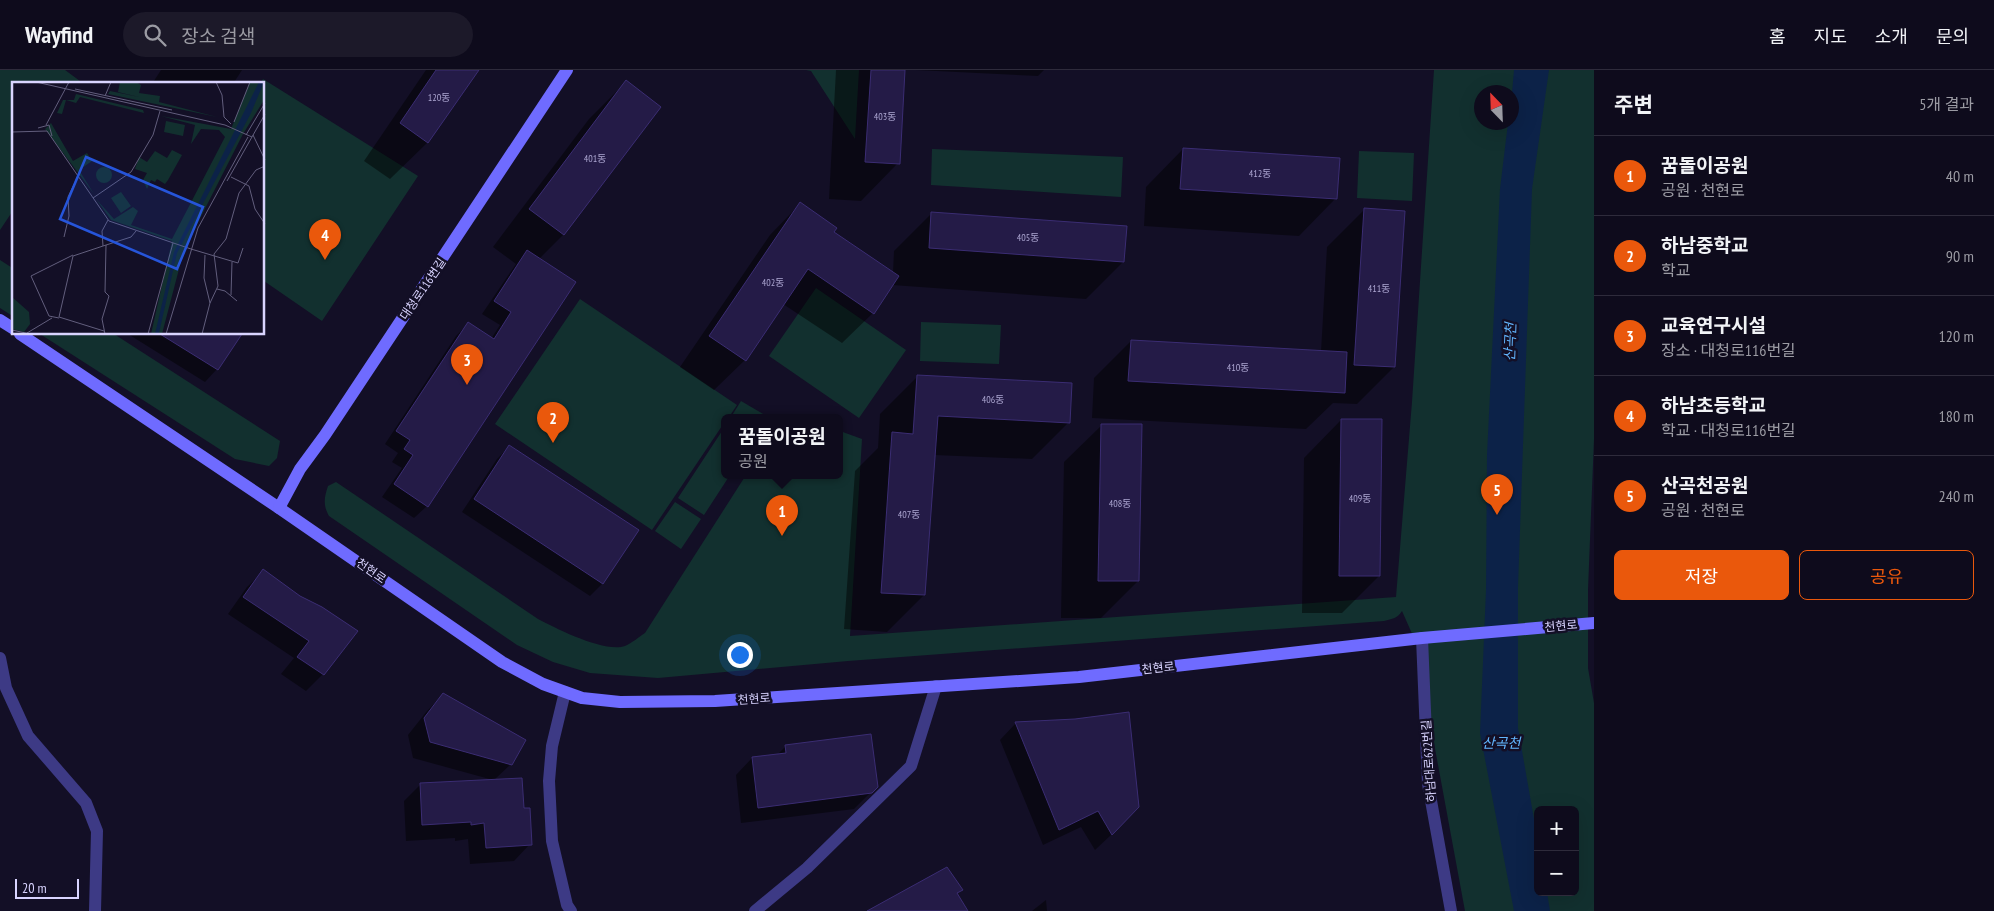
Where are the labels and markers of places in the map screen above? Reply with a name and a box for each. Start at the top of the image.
pin: 4 [309,219,341,260]
pin: 3 [451,344,483,385]
pin: 2 [537,402,569,443]
pin: 5 [1481,474,1513,515]
pin: 1 [766,495,798,536]

